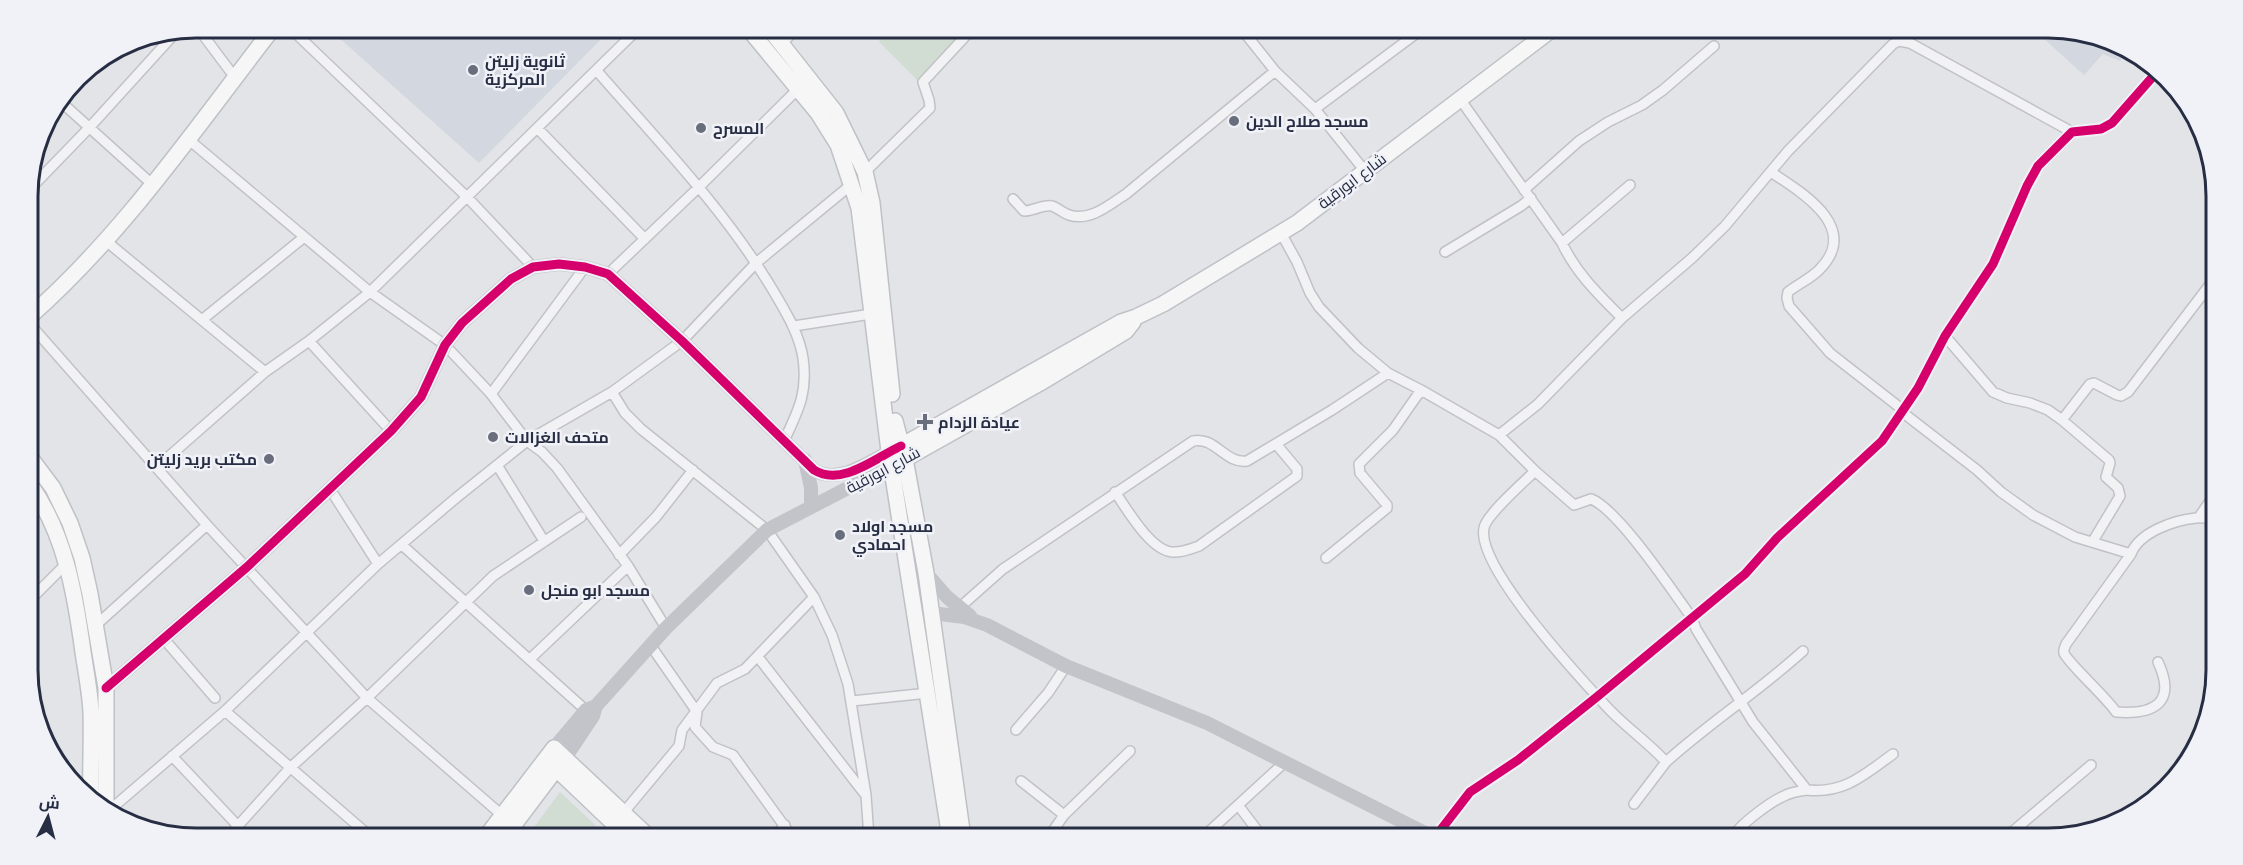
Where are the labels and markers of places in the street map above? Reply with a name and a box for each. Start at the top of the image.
place label: ثانوية زليتن المركزية [485,50,566,91]
marker: ثانوية زليتن المركزية [466,63,480,77]
place label: مسجد صلاح الدين [1246,110,1369,133]
marker: مسجد صلاح الدين [1227,114,1241,128]
place label: المسرح [713,117,764,140]
marker: المسرح [694,121,708,135]
place label: عيادة الزدام [938,411,1020,434]
marker: عيادة الزدام [916,413,934,431]
place label: متحف الغزالات [505,426,609,449]
marker: متحف الغزالات [486,430,500,444]
place label: مكتب بريد زليتن [147,448,257,471]
marker: مكتب بريد زليتن [262,452,276,466]
place label: مسجد اولاد احمادي [852,515,933,557]
marker: مسجد اولاد احمادي [833,528,847,542]
place label: مسجد ابو منجل [541,579,650,602]
marker: مسجد ابو منجل [522,583,536,597]

